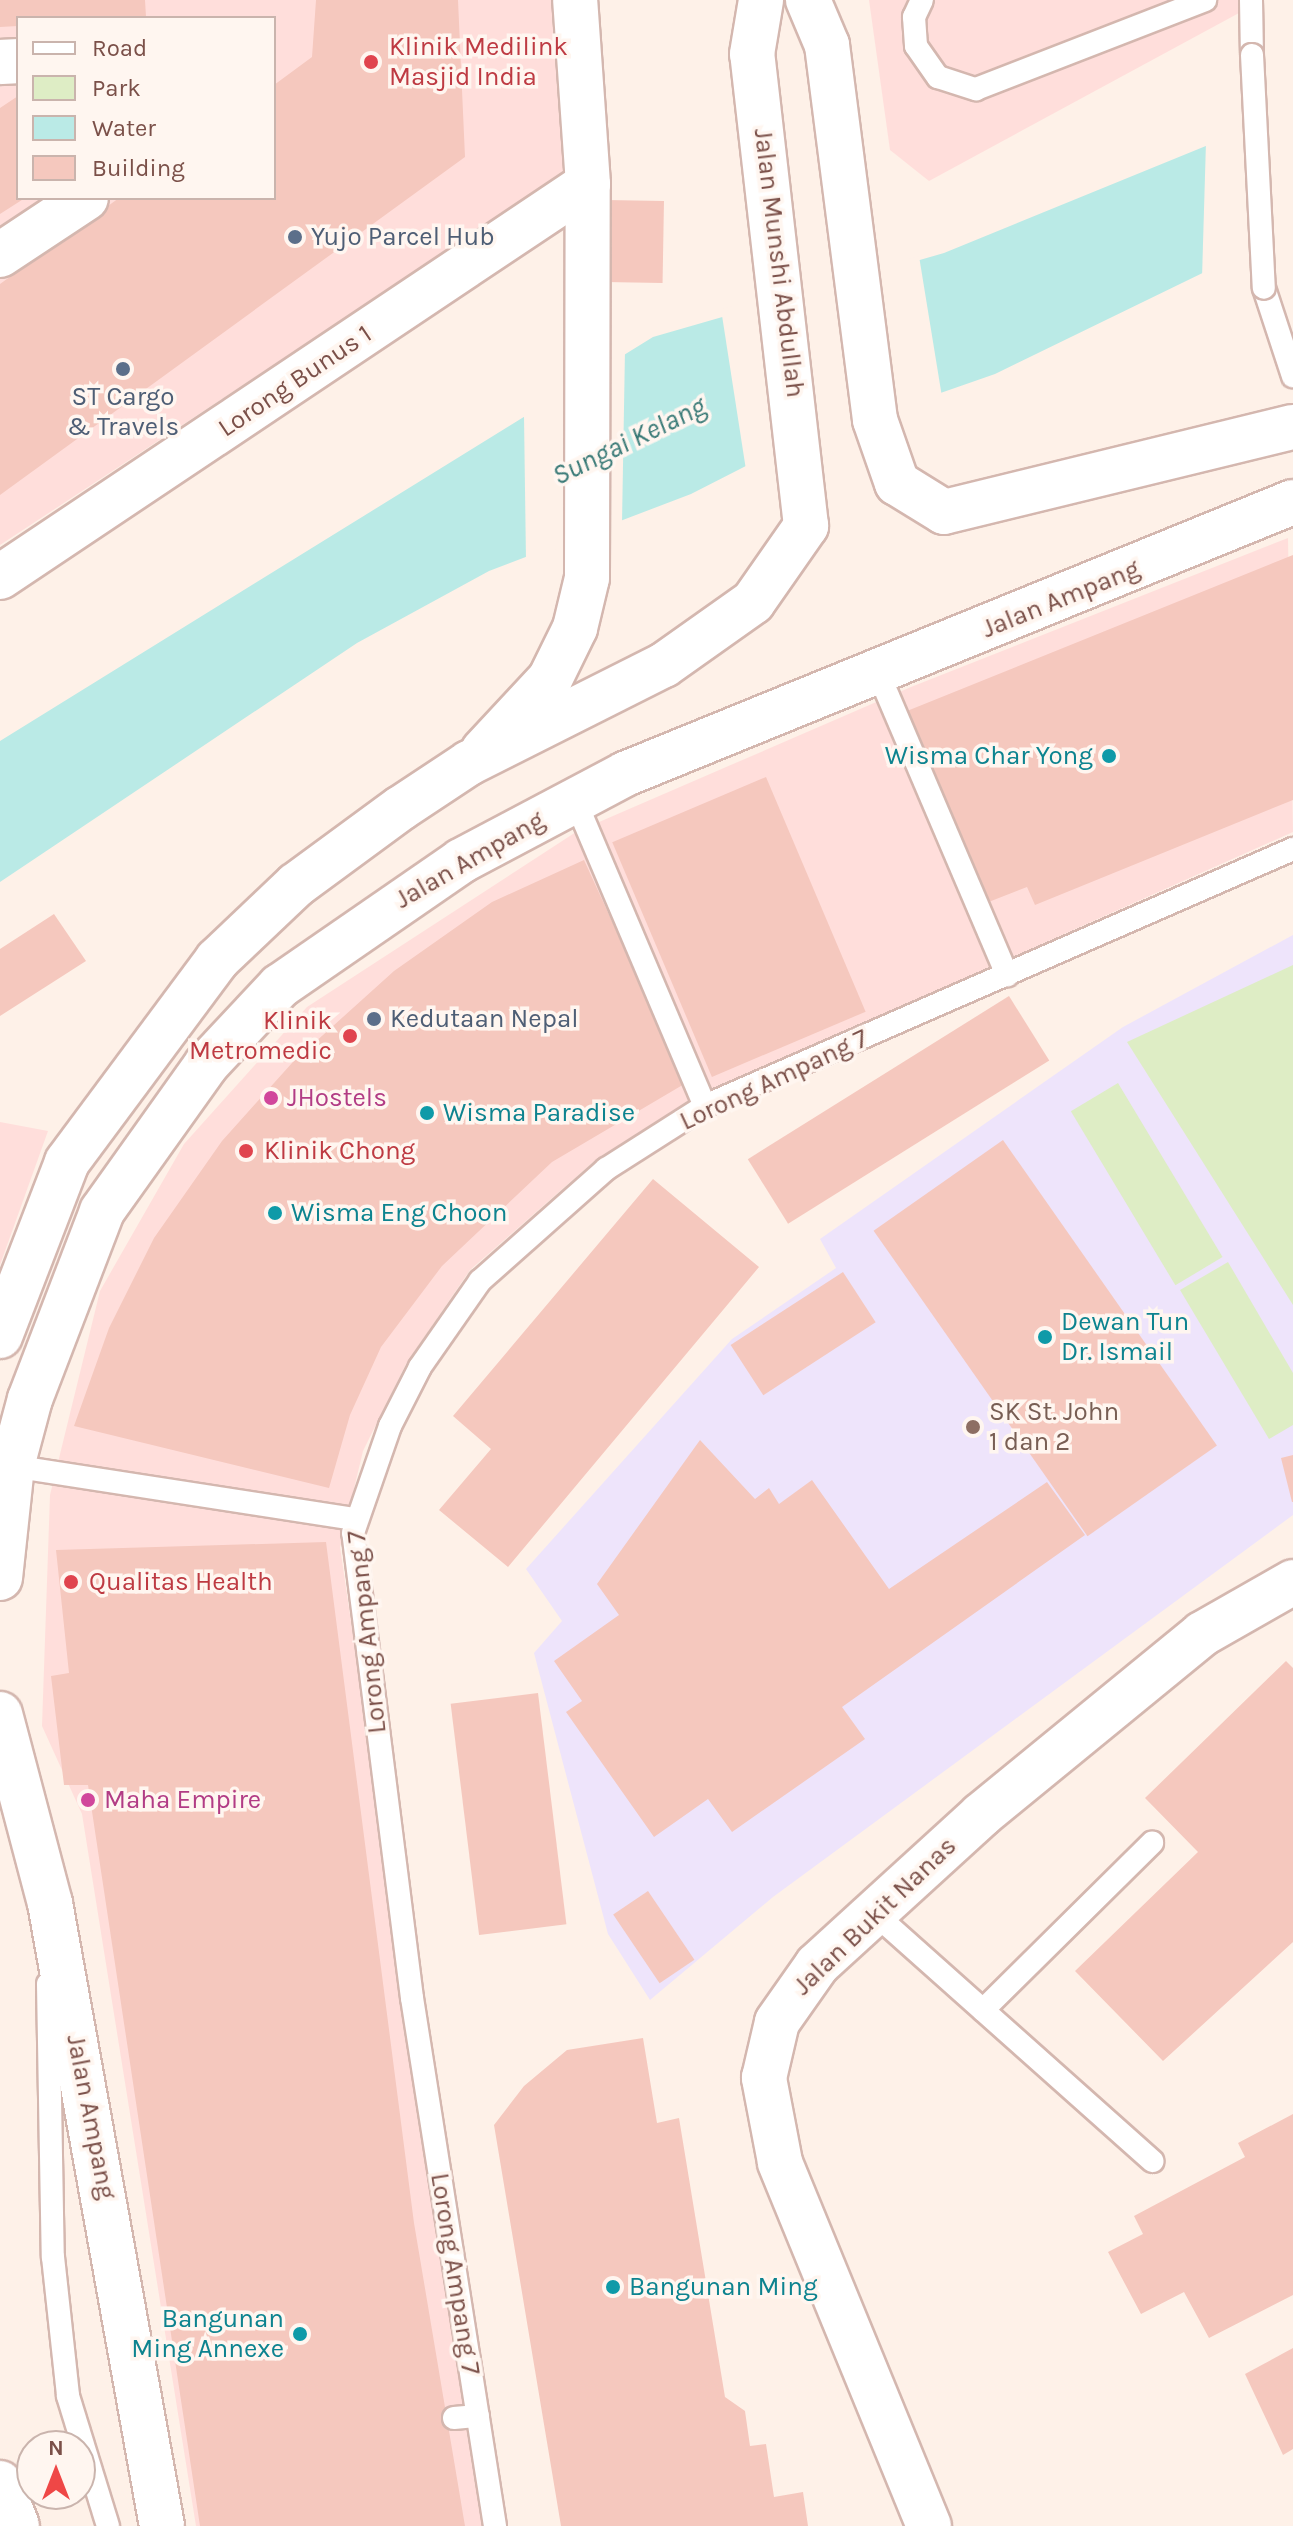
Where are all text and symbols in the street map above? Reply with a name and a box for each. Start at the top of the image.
legend [16,16,276,200]
place label: Klinik Medilink Masjid India [389,31,568,92]
text: Road [92,34,147,62]
marker: Klinik Medilink Masjid India [360,51,382,73]
text: Park [92,74,141,102]
text: Water [92,114,156,142]
street label: Jalan Munshi Abdullah [747,127,811,399]
text: Building [92,154,185,182]
place label: Yujo Parcel Hub [311,221,495,253]
marker: Yujo Parcel Hub [286,228,304,246]
street label: Lorong Bunus 1 [212,318,378,444]
marker: ST Cargo & Travels [114,360,132,378]
place label: ST Cargo & Travels [67,381,179,442]
water label: Sungai Kelang [547,389,711,493]
street label: Jalan Ampang [978,553,1144,645]
place label: Wisma Char Yong [885,740,1093,772]
marker: Wisma Char Yong [1100,747,1118,765]
street label: Jalan Ampang [390,805,550,915]
place label: Kedutaan Nepal [390,1003,578,1035]
place label: Klinik Metromedic [189,1005,332,1066]
marker: Kedutaan Nepal [365,1010,383,1028]
street label: Lorong Ampang 7 [675,1023,873,1137]
marker: Klinik Metromedic [339,1025,361,1047]
place label: JHostels [287,1082,387,1114]
marker: JHostels [262,1089,280,1107]
place label: Wisma Paradise [443,1097,635,1129]
marker: Wisma Paradise [418,1104,436,1122]
place label: Klinik Chong [264,1135,415,1167]
marker: Klinik Chong [235,1140,257,1162]
place label: Wisma Eng Choon [291,1197,507,1229]
marker: Wisma Eng Choon [266,1204,284,1222]
place label: Dewan Tun Dr. Ismail [1061,1306,1189,1368]
marker: Dewan Tun Dr. Ismail [1036,1328,1054,1346]
place label: SK St. John 1 dan 2 [989,1396,1119,1458]
marker: SK St. John 1 dan 2 [964,1418,982,1436]
street label: Lorong Ampang 7 [341,1529,393,1735]
place label: Qualitas Health [89,1566,273,1598]
marker: Qualitas Health [60,1571,82,1593]
place label: Maha Empire [104,1784,261,1816]
marker: Maha Empire [79,1791,97,1809]
street label: Jalan Bukit Nanas [787,1830,963,2002]
street label: Jalan Ampang [60,2032,122,2202]
street label: Lorong Ampang 7 [424,2171,486,2377]
place label: Bangunan Ming [629,2271,818,2303]
marker: Bangunan Ming [604,2278,622,2296]
place label: Bangunan Ming Annexe [131,2303,284,2364]
marker: Bangunan Ming Annexe [291,2325,309,2343]
north arrow [16,2430,96,2510]
text: N [48,2435,64,2461]

